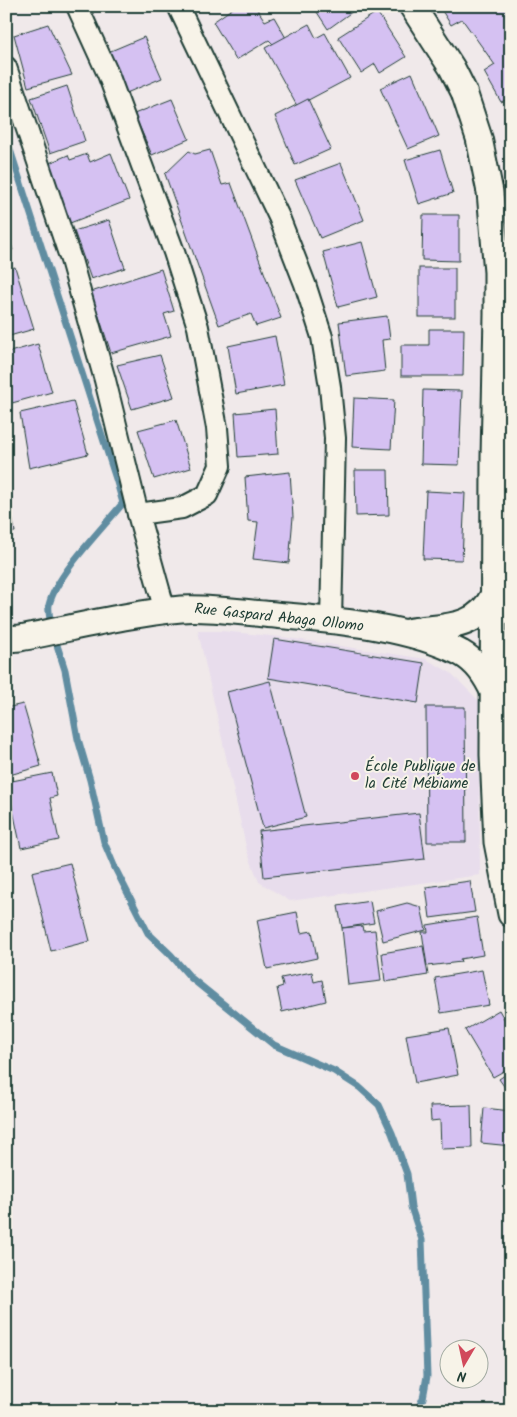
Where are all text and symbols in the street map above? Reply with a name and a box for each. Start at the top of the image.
street label: Rue Gaspard Abaga Ollomo [193,597,365,639]
place label: École Publique de la Cité Mébiame [365,755,476,796]
marker: École Publique de la Cité Mébiame [349,770,361,782]
north arrow [440,1340,490,1390]
text: N [456,1364,468,1387]

